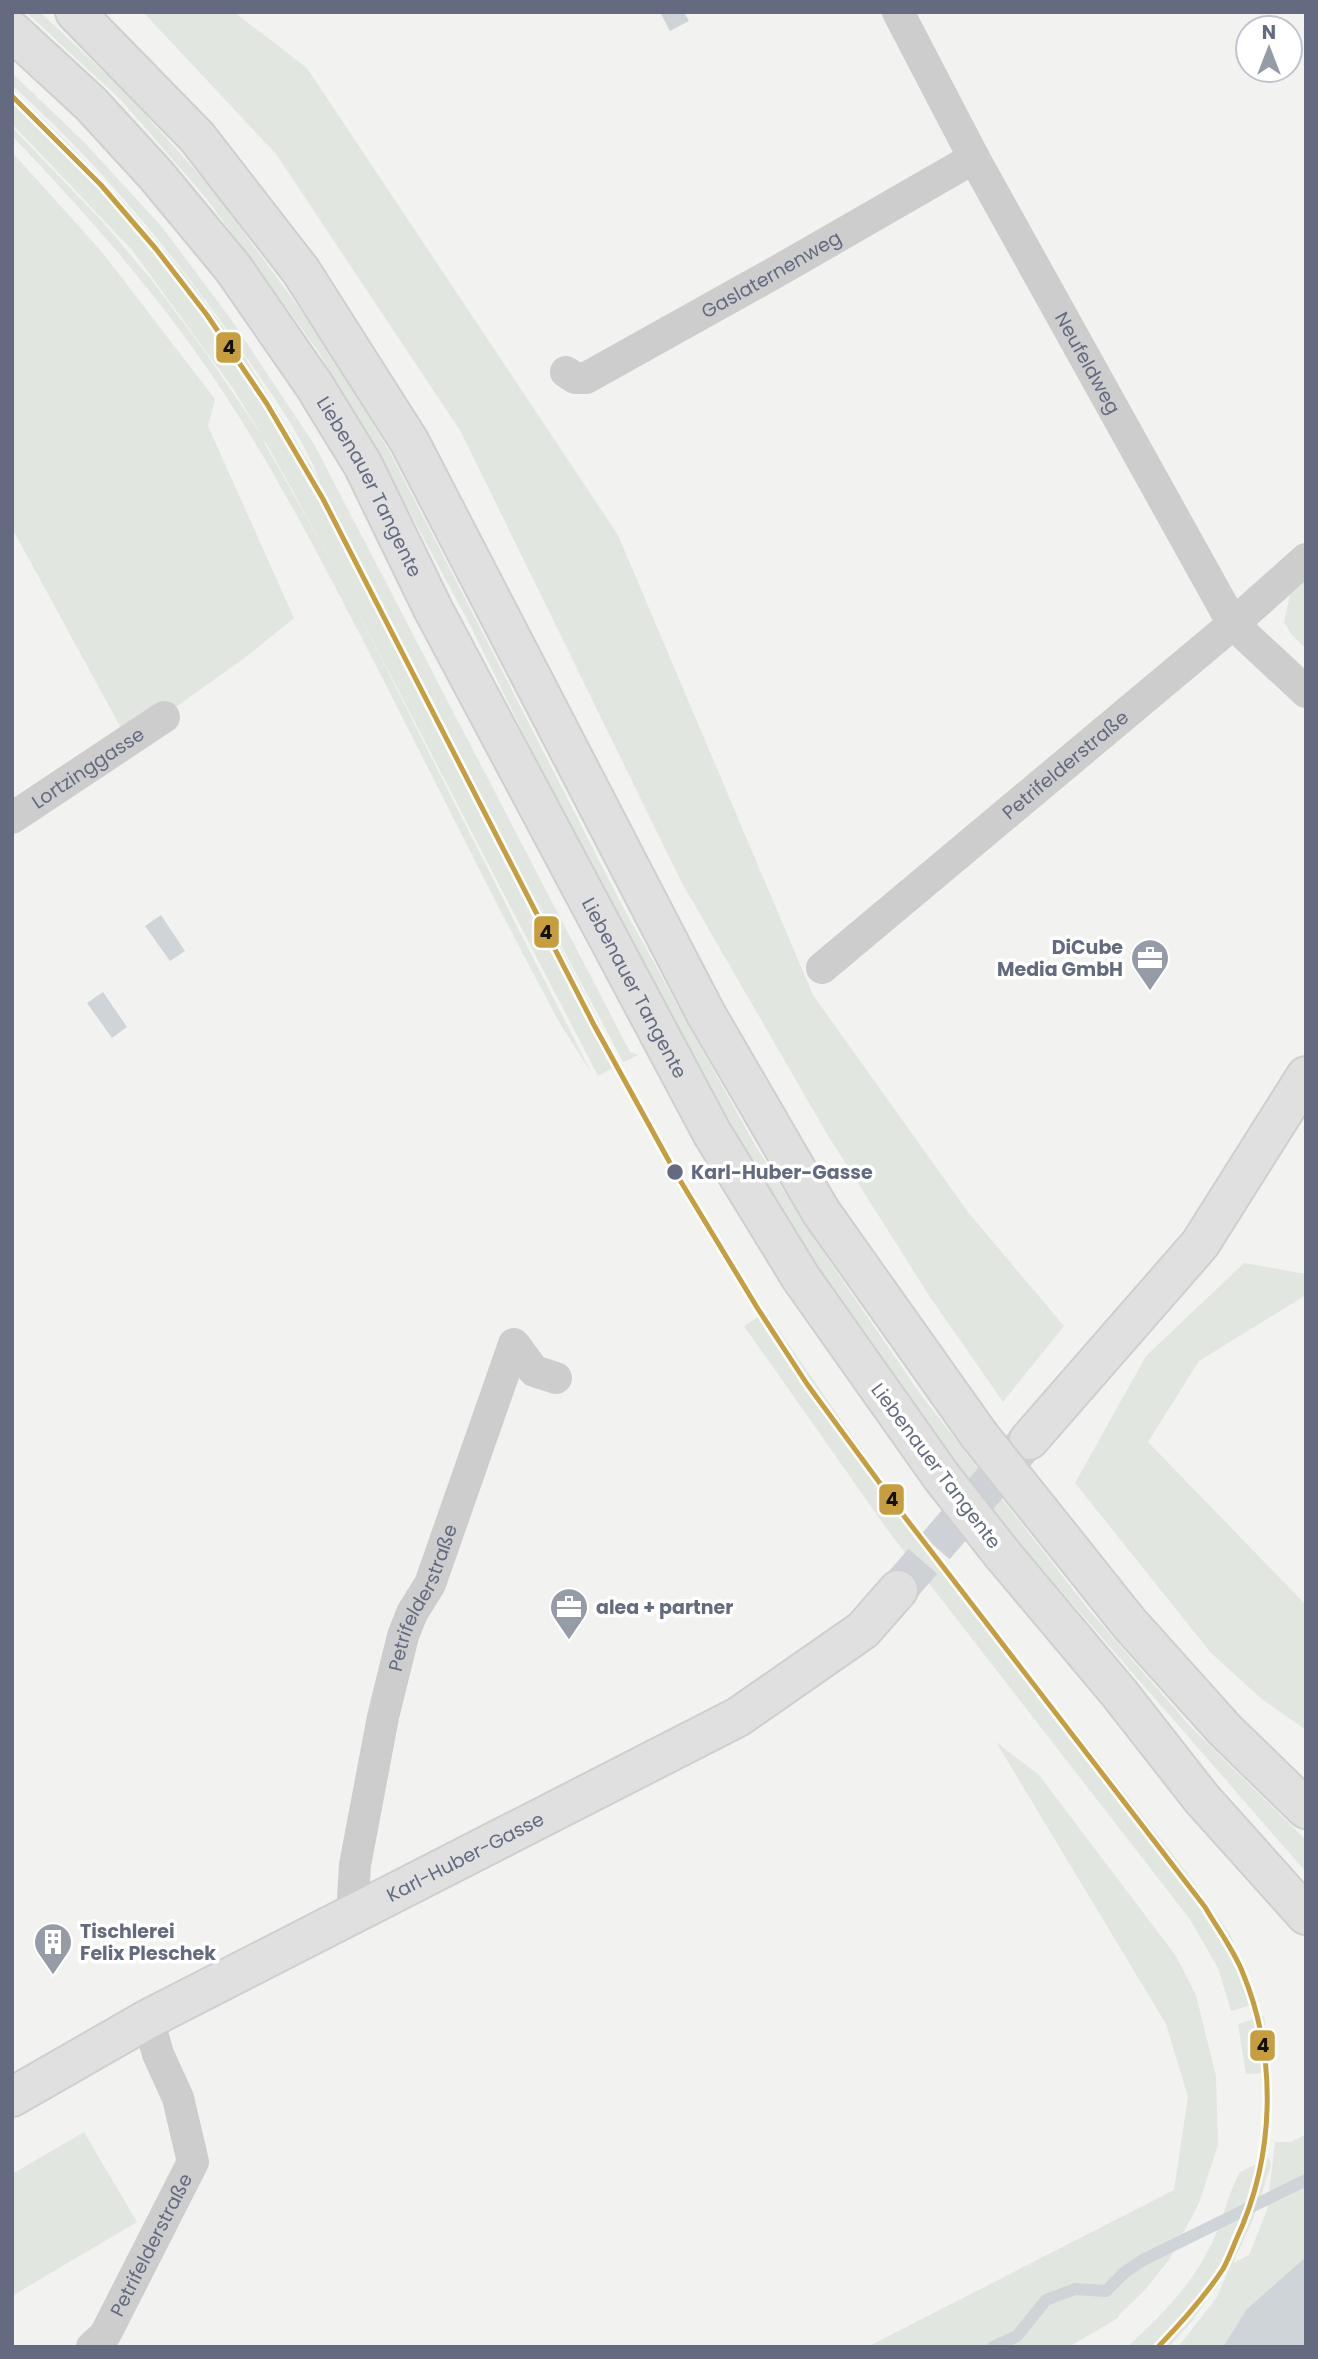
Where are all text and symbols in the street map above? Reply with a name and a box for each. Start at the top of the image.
north arrow [1234,14,1304,84]
text: N [1262,19,1276,46]
street label: Gaslaternenweg [696,224,846,325]
street label: Neufeldweg [1049,307,1127,419]
line badge: 4 [215,331,242,364]
text: 4 [223,334,236,361]
street label: Liebenauer Tangente [311,391,429,582]
street label: Petrifelderstraße [996,704,1134,825]
street label: Lortzinggasse [26,720,149,815]
street label: Liebenauer Tangente [575,893,694,1083]
line badge: 4 [533,915,560,949]
text: 4 [540,919,553,946]
place label: DiCube Media GmbH [997,934,1123,983]
office icon: DiCube Media GmbH [1129,937,1171,992]
place label: Karl-Huber-Gasse [691,1159,873,1186]
marker: Karl-Huber-Gasse [665,1162,685,1182]
street label: Liebenauer Tangente [865,1378,1007,1554]
line badge: 4 [878,1483,905,1516]
text: 4 [886,1486,899,1513]
street label: Petrifelderstraße [381,1520,463,1674]
office icon: alea + partner [548,1586,590,1641]
place label: alea + partner [596,1594,733,1621]
street label: Karl-Huber-Gasse [382,1805,548,1908]
place label: Tischlerei Felix Pleschek [80,1918,216,1967]
building icon: Tischlerei Felix Pleschek [32,1921,74,1976]
line badge: 4 [1249,2029,1276,2062]
text: 4 [1257,2032,1270,2059]
street label: Petrifelderstraße [103,2168,199,2321]

